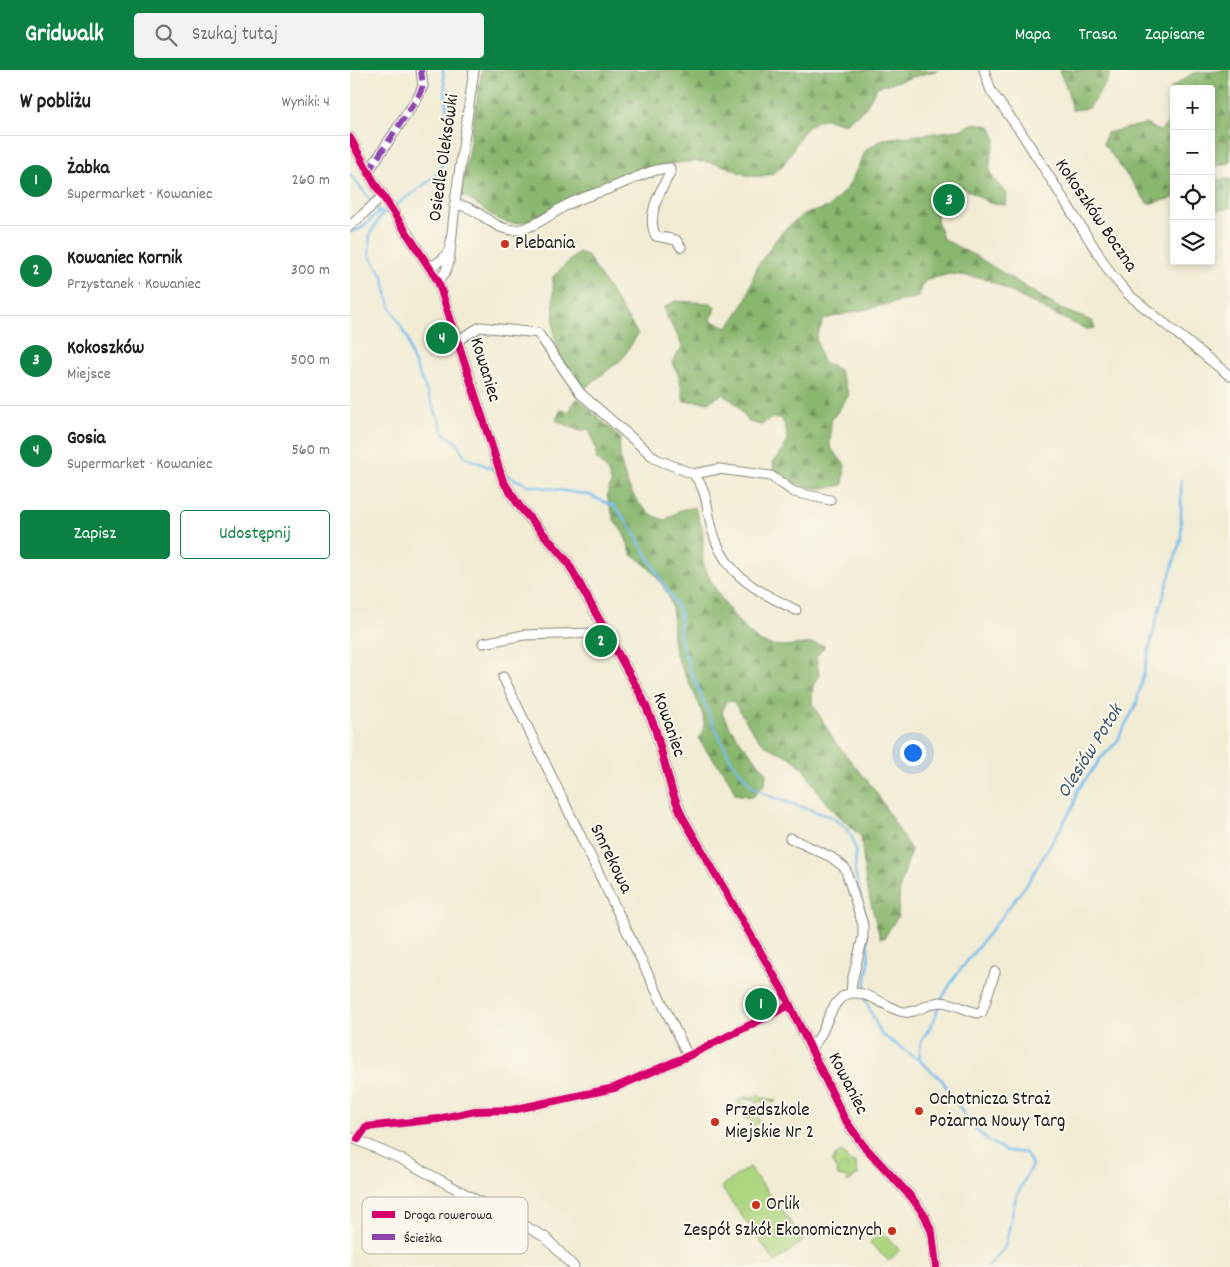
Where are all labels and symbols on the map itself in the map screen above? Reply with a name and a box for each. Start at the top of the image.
street label: Osiedle Oleksówki [423,92,467,223]
street label: Kokoszków Boczna [1047,154,1144,279]
pin: 3 [933,181,965,219]
place label: Plebania [515,231,576,258]
marker: Plebania [499,238,511,250]
pin: 4 [426,319,458,357]
street label: Kowaniec [461,334,507,406]
pin: 2 [585,622,617,660]
street label: Kowaniec [644,689,692,761]
water label: Olesiów Potok [1051,698,1132,804]
your location [900,740,926,766]
street label: Smrekowa [582,820,639,899]
pin: 1 [745,985,777,1023]
street label: Kowaniec [820,1048,874,1120]
place label: Ochotnicza Straż Pożarna Nowy Targ [929,1087,1065,1136]
place label: Przedszkole Miejskie Nr 2 [725,1098,814,1147]
marker: Ochotnicza Straż Pożarna Nowy Targ [913,1105,925,1117]
marker: Przedszkole Miejskie Nr 2 [709,1116,721,1128]
place label: Orlik [766,1192,800,1219]
legend [362,1197,528,1254]
marker: Orlik [750,1199,762,1211]
text: Droga rowerowa [404,1206,493,1226]
place label: Zespół Szkół Ekonomicznych [684,1218,882,1245]
marker: Zespół Szkół Ekonomicznych [886,1225,898,1237]
text: Ścieżka [404,1229,442,1249]

